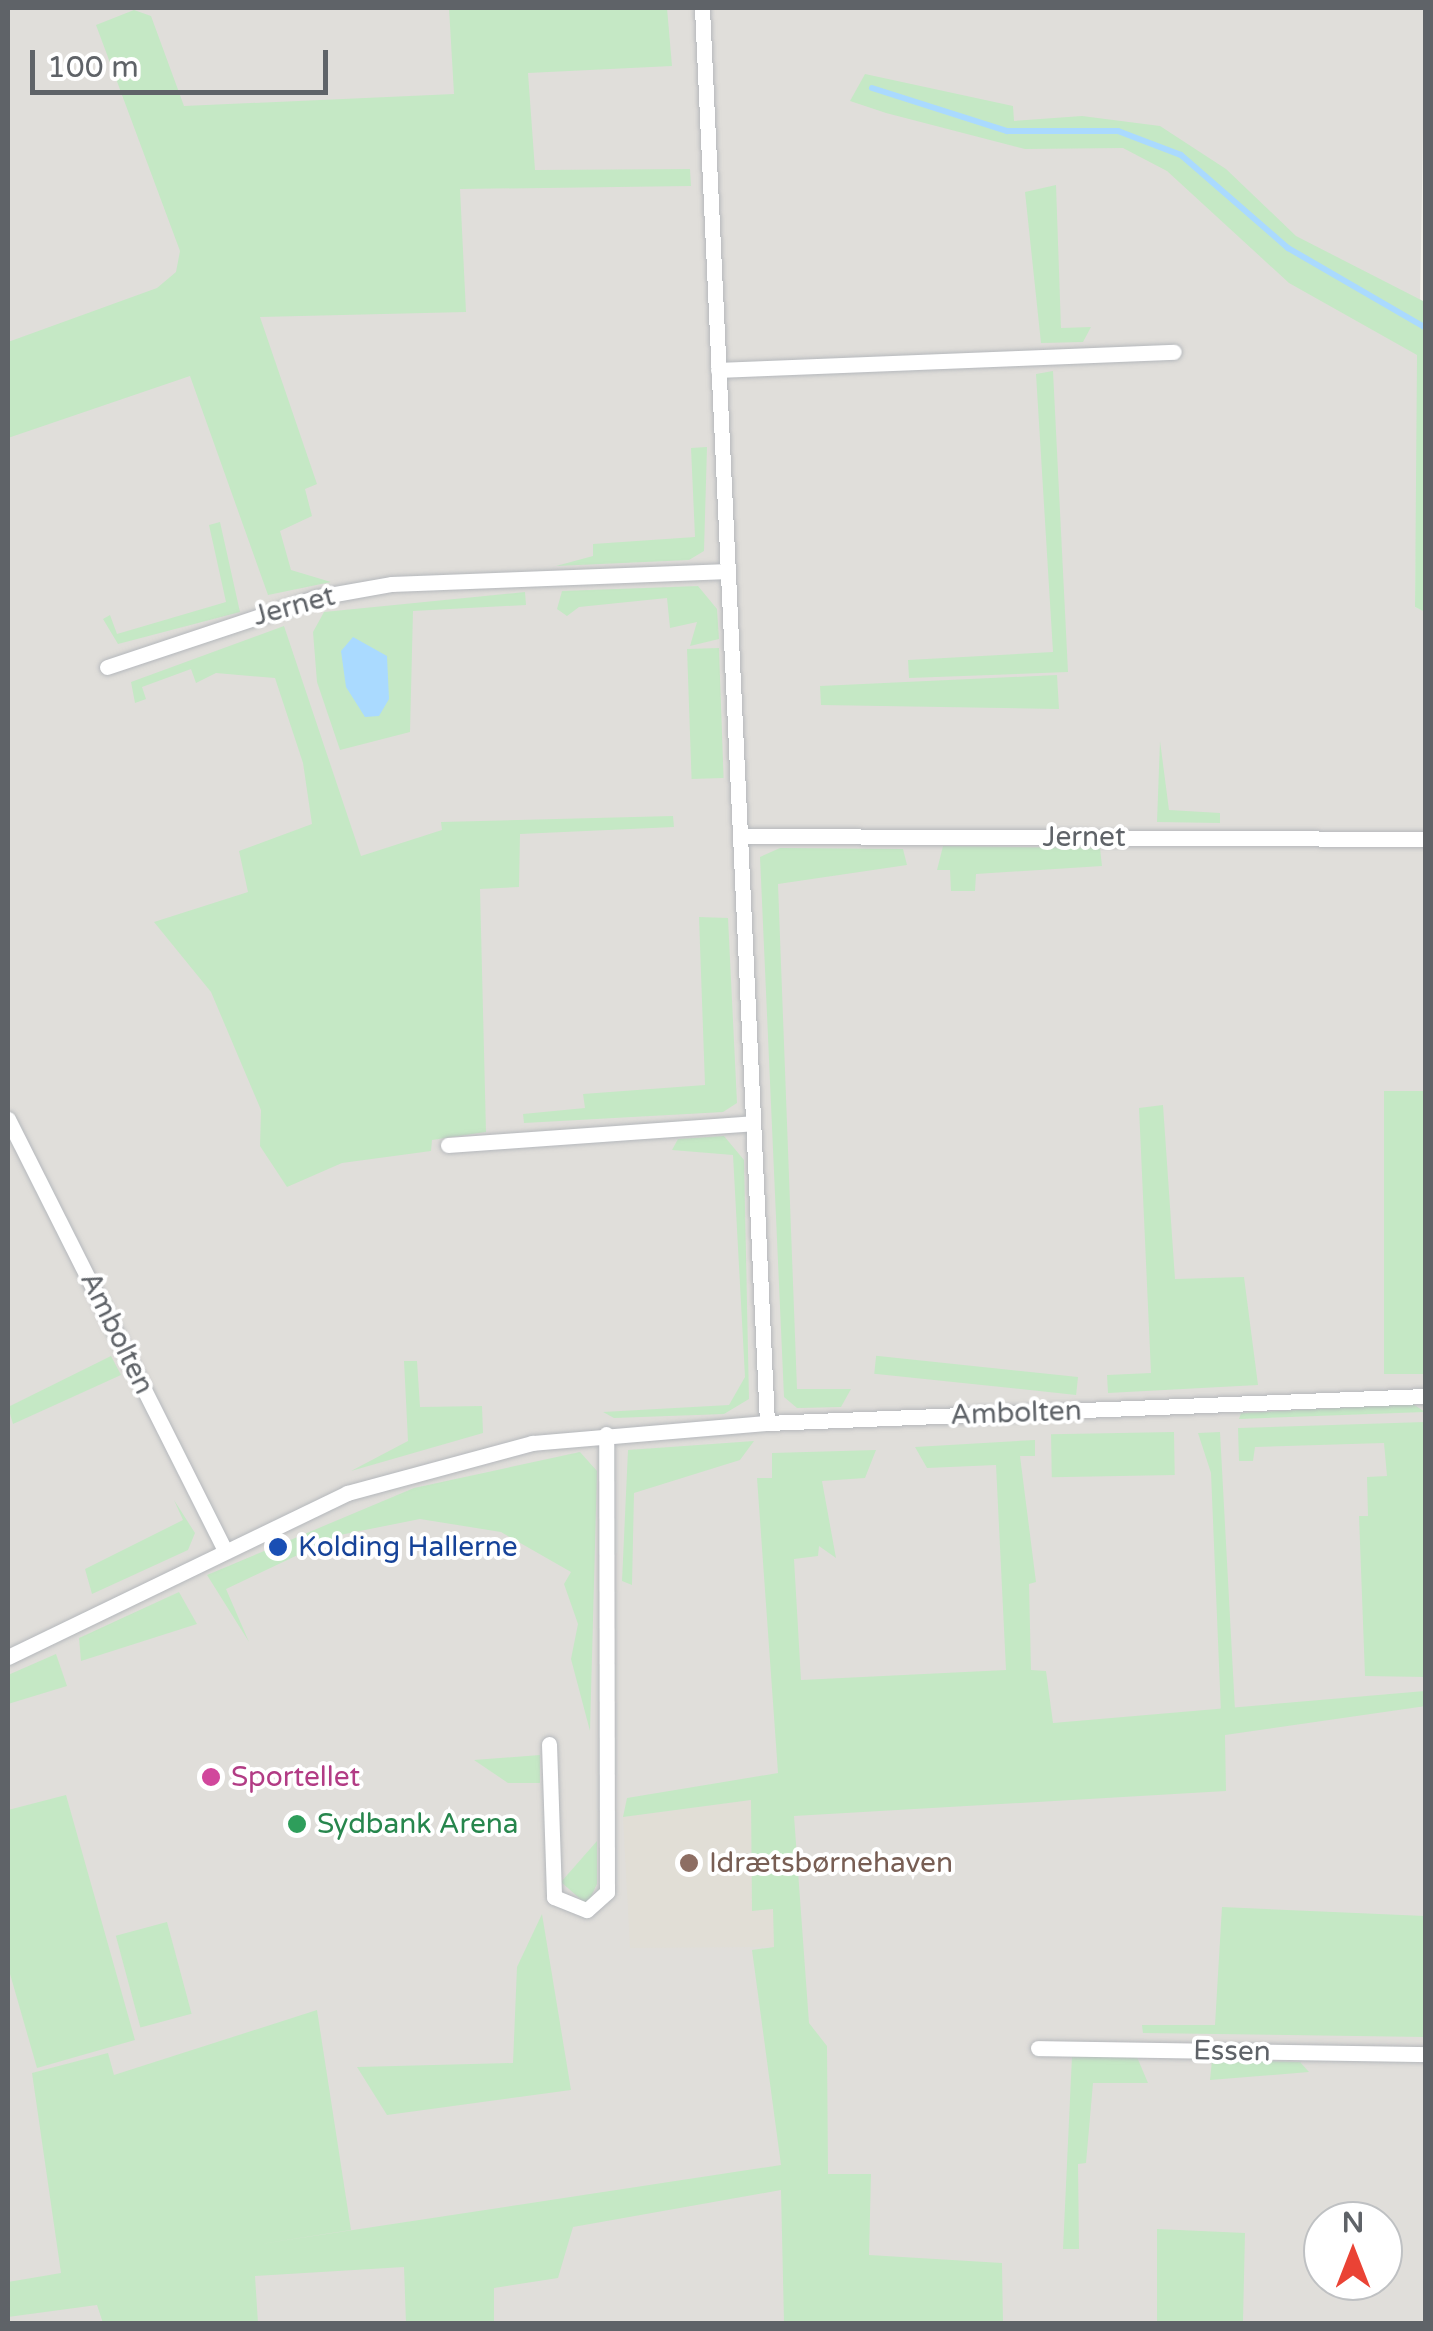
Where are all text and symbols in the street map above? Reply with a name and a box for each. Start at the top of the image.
scale bar [35,30,332,92]
text: 100 m [47,49,139,86]
street label: Jernet [249,579,339,633]
street label: Jernet [1042,820,1126,854]
street label: Ambolten [73,1267,161,1399]
street label: Ambolten [950,1394,1082,1432]
place label: Kolding Hallerne [298,1530,518,1564]
marker: Kolding Hallerne [267,1536,289,1558]
place label: Sportellet [231,1760,360,1794]
marker: Sportellet [200,1766,222,1788]
place label: Sydbank Arena [317,1807,519,1841]
marker: Sydbank Arena [286,1813,308,1835]
place label: Idrætsbørnehaven [709,1846,953,1880]
marker: Idrætsbørnehaven [678,1852,700,1874]
street label: Essen [1193,2034,1271,2068]
north arrow [1303,2201,1403,2301]
text: N [1342,2206,1364,2240]

